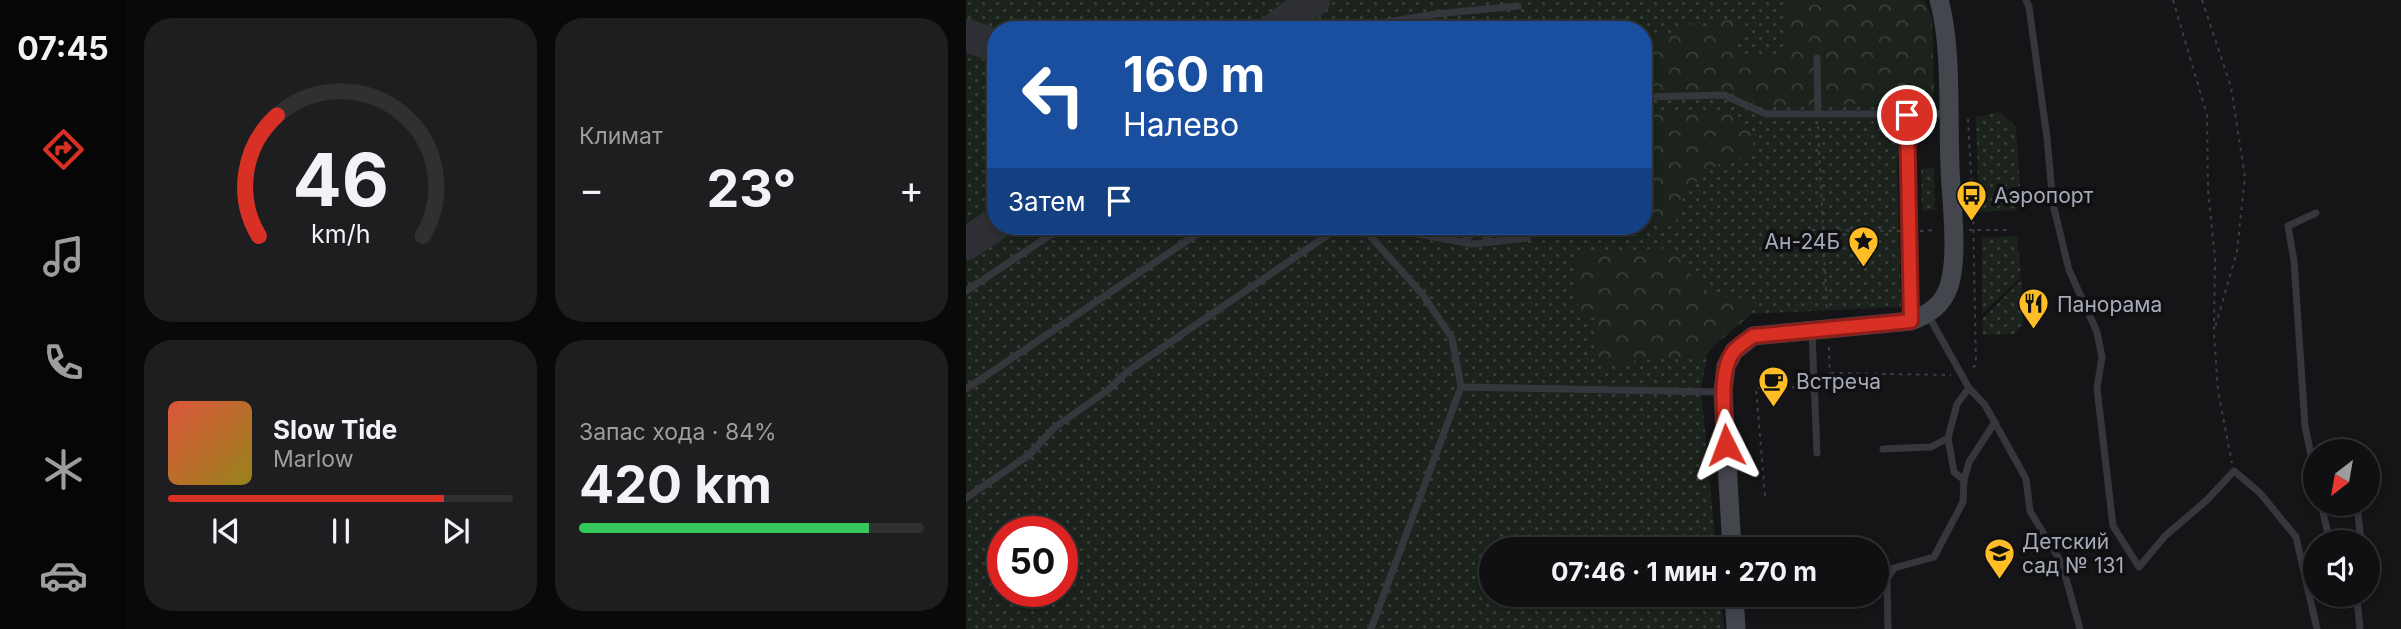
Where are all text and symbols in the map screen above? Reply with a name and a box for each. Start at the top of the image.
text: 07:45 [17,29,109,68]
text: 160 m [1123,45,1265,104]
icon: left [1008,49,1099,140]
pin [1877,85,1937,145]
icon: arrive [1888,96,1926,134]
text: Налево [1123,105,1239,144]
text: Климат [579,122,663,150]
icon: directions [39,125,88,174]
text: 46 [292,135,389,224]
text: 23° [707,157,796,220]
text: − [579,166,604,212]
text: + [899,166,924,212]
bus stop icon: Аэропорт [1954,178,1988,222]
icon: arrive [1100,182,1138,220]
place label: Аэропорт [1994,183,2094,208]
text: Затем [1008,186,1086,217]
text: km/h [311,219,370,249]
place icon: Ан-24Б [1846,224,1880,268]
place label: Ан-24Б [1765,229,1840,254]
icon: music [39,232,88,281]
restaurant icon: Панорама [2017,287,2051,331]
place label: Панорама [2057,292,2162,317]
icon: phone [39,338,88,387]
cafe icon: Встреча [1756,364,1790,408]
place label: Встреча [1796,369,1881,394]
position arrow [1689,408,1763,482]
text: Slow Tide [273,414,397,445]
text: Запас хода · 84% [579,418,777,446]
north arrow [2303,439,2380,516]
map controls [2303,439,2380,607]
icon: climate [39,445,88,494]
text: Marlow [273,445,353,473]
text: 420 km [579,453,772,516]
icon: previous [207,512,245,550]
icon: pause [322,512,360,550]
icon: next [437,512,475,550]
speed limit sign: 50 [987,516,1078,607]
place label: Детский сад № 131 [2022,529,2124,578]
button: sound [2303,530,2380,607]
school or university icon: Детский сад № 131 [1982,536,2016,580]
icon: car [39,551,88,600]
text: 07:46 · 1 мин · 270 m [1551,556,1817,587]

